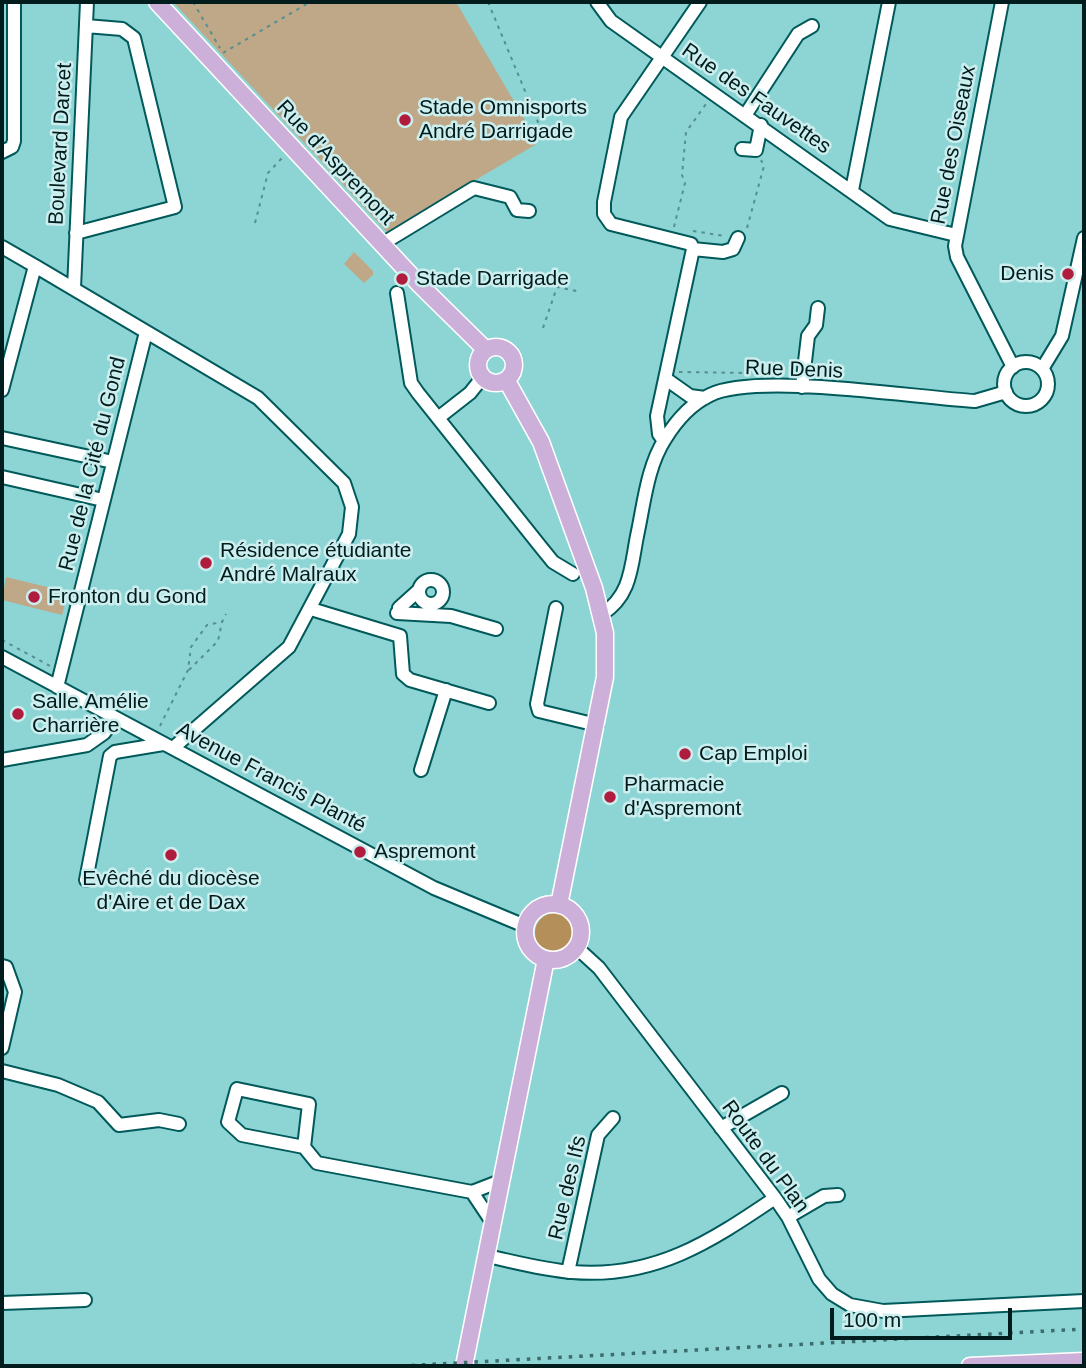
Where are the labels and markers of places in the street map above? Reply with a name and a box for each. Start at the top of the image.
place label: Stade Omnisports André Darrigade [419,95,587,145]
marker: Stade Omnisports André Darrigade [397,112,413,128]
place label: Denis [1000,261,1054,287]
place label: Stade Darrigade [416,266,569,292]
marker: Denis [1060,266,1076,282]
marker: Stade Darrigade [394,271,410,287]
place label: Résidence étudiante André Malraux [220,538,411,588]
marker: Résidence étudiante André Malraux [198,555,214,571]
place label: Fronton du Gond [48,584,207,610]
marker: Fronton du Gond [26,589,42,605]
place label: Salle Amélie Charrière [32,689,149,739]
marker: Salle Amélie Charrière [10,706,26,722]
place label: Cap Emploi [699,741,808,767]
marker: Cap Emploi [677,746,693,762]
place label: Pharmacie d'Aspremont [624,772,741,822]
marker: Pharmacie d'Aspremont [602,789,618,805]
place label: Aspremont [374,839,476,865]
marker: Aspremont [352,844,368,860]
marker: Evêché du diocèse d'Aire et de Dax [163,847,179,863]
place label: Evêché du diocèse d'Aire et de Dax [82,866,260,916]

